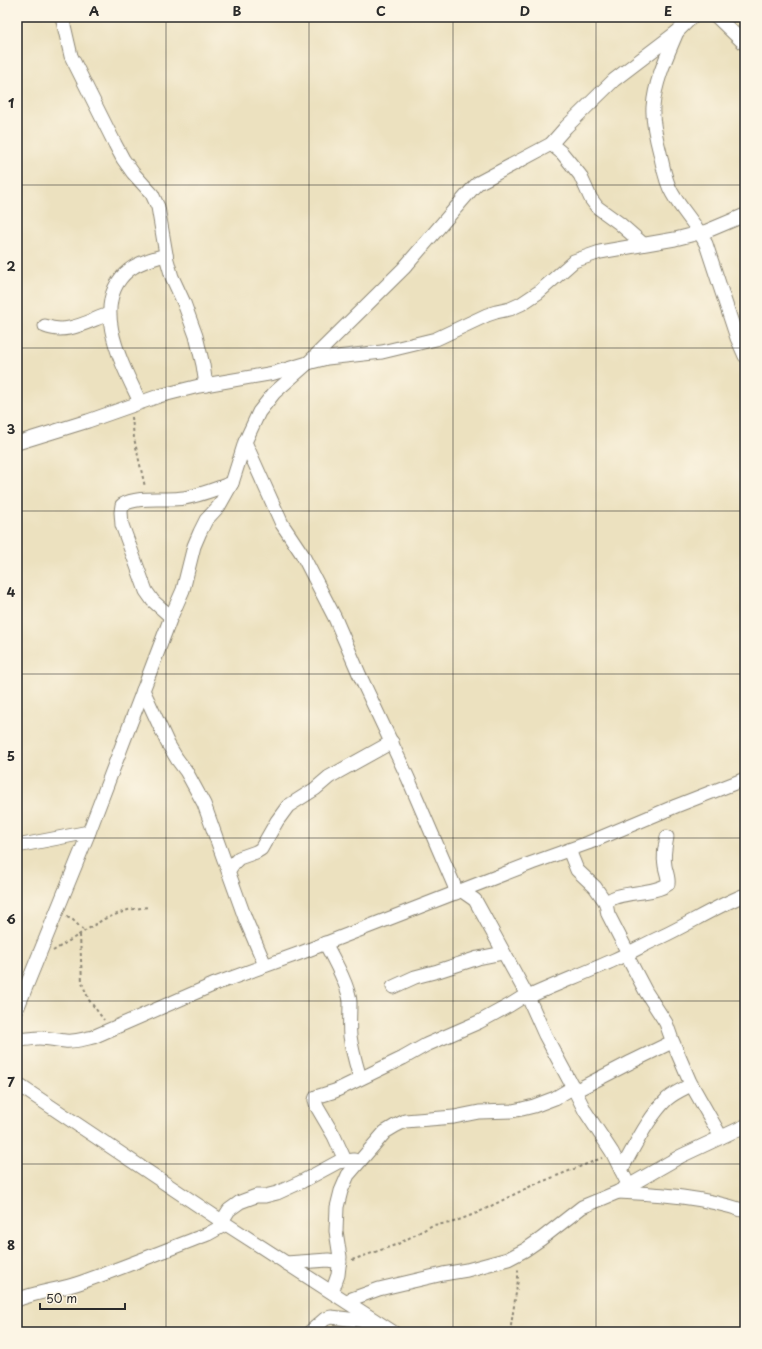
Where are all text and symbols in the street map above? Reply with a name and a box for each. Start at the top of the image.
text: A [89,1,99,20]
text: B [233,1,242,20]
text: C [376,1,386,20]
text: D [520,1,530,20]
text: E [664,1,672,20]
text: 1 [8,93,14,112]
text: 2 [6,256,16,275]
text: 3 [7,419,16,438]
text: 4 [7,582,16,601]
text: 5 [7,746,15,765]
text: 6 [6,909,16,928]
text: 7 [7,1072,15,1091]
text: 8 [7,1235,15,1254]
scale bar [40,1285,125,1311]
text: 50 m [46,1289,77,1307]

